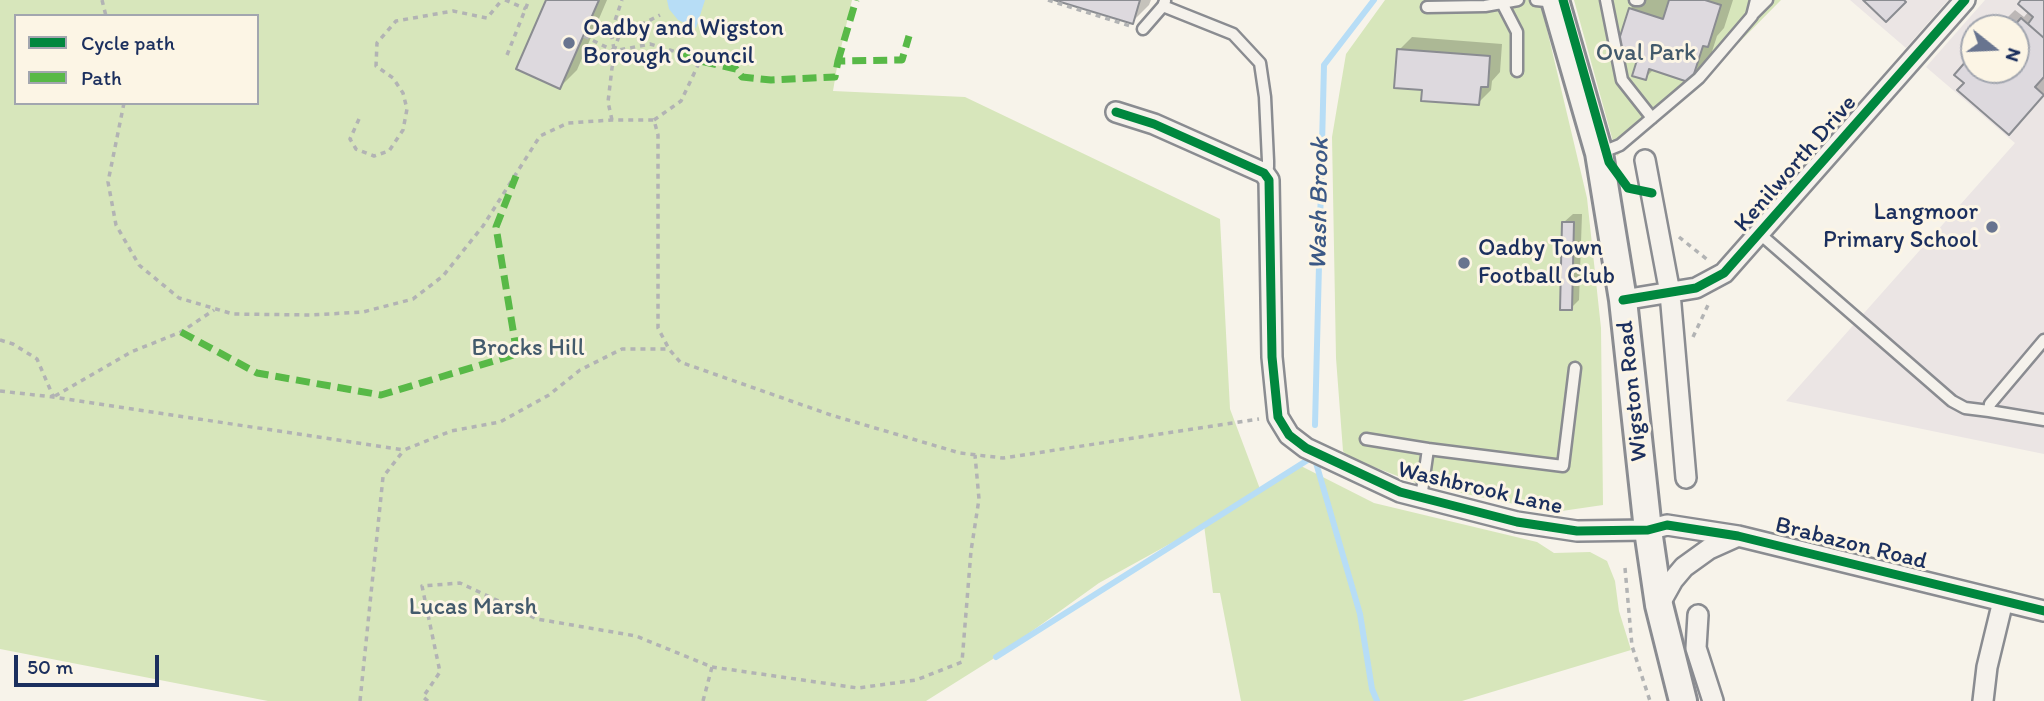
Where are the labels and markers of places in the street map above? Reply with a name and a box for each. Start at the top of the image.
place label: Oadby and Wigston Borough Council [583,15,784,71]
marker: Oadby and Wigston Borough Council [561,35,577,51]
place label: Langmoor Primary School [1823,199,1978,255]
marker: Langmoor Primary School [1984,219,2000,235]
place label: Oadby Town Football Club [1478,235,1615,291]
marker: Oadby Town Football Club [1456,255,1472,271]

